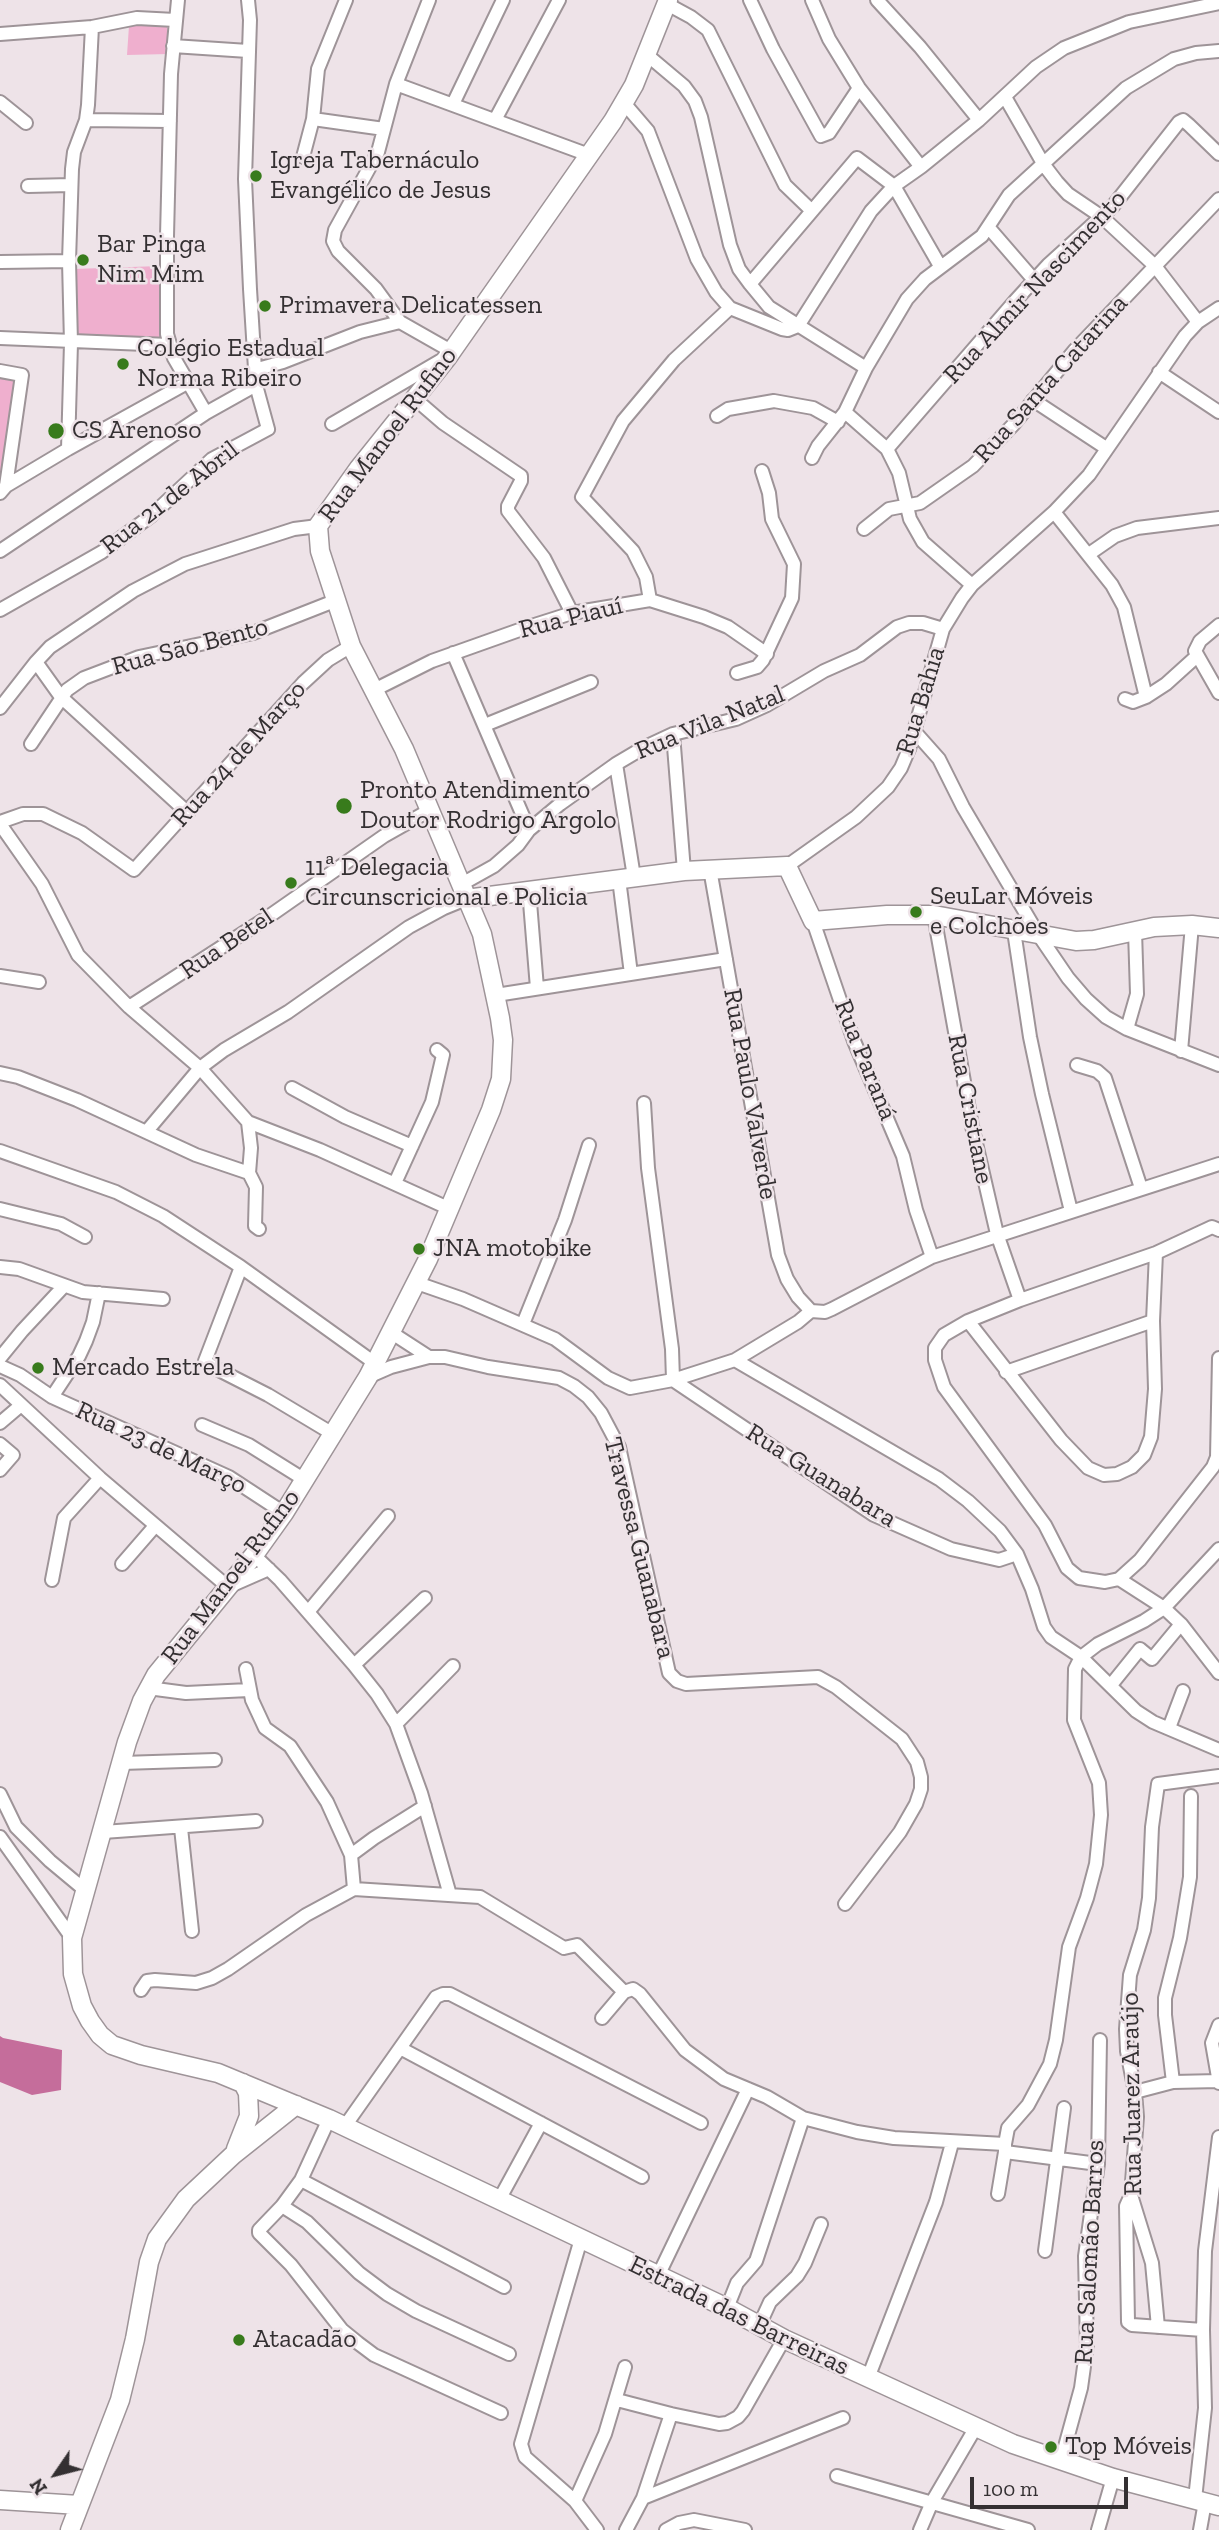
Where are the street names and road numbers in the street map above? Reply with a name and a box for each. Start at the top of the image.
street label: Rua Almir Nascimento [937,184,1133,390]
street label: Rua Santa Catarina [967,288,1135,470]
street label: Rua Manoel Rufino [312,341,464,529]
street label: Rua 21 de Abril [95,434,245,562]
street label: Rua Piauí [516,590,626,646]
street label: Rua São Bento [108,611,272,683]
street label: Rua Bahia [890,643,952,759]
street label: Rua 24 de Março [165,674,313,834]
street label: Rua Vila Natal [631,679,789,767]
street label: Rua Betel [174,901,280,987]
street label: Rua Paulo Valverde [716,986,784,1202]
street label: Rua Paraná [827,995,903,1125]
street label: Rua Cristiane [940,1031,1000,1187]
street label: Rua 23 de Março [71,1395,251,1501]
street label: Rua Guanabara [740,1417,902,1535]
street label: Travessa Guanabara [596,1434,682,1662]
street label: Rua Manoel Rufino [155,1483,307,1671]
street label: Rua Juarez Araújo [1115,1992,1149,2196]
street label: Rua Salomão Barros [1069,2139,1111,2365]
street label: Estrada das Barreiras [624,2249,854,2383]

